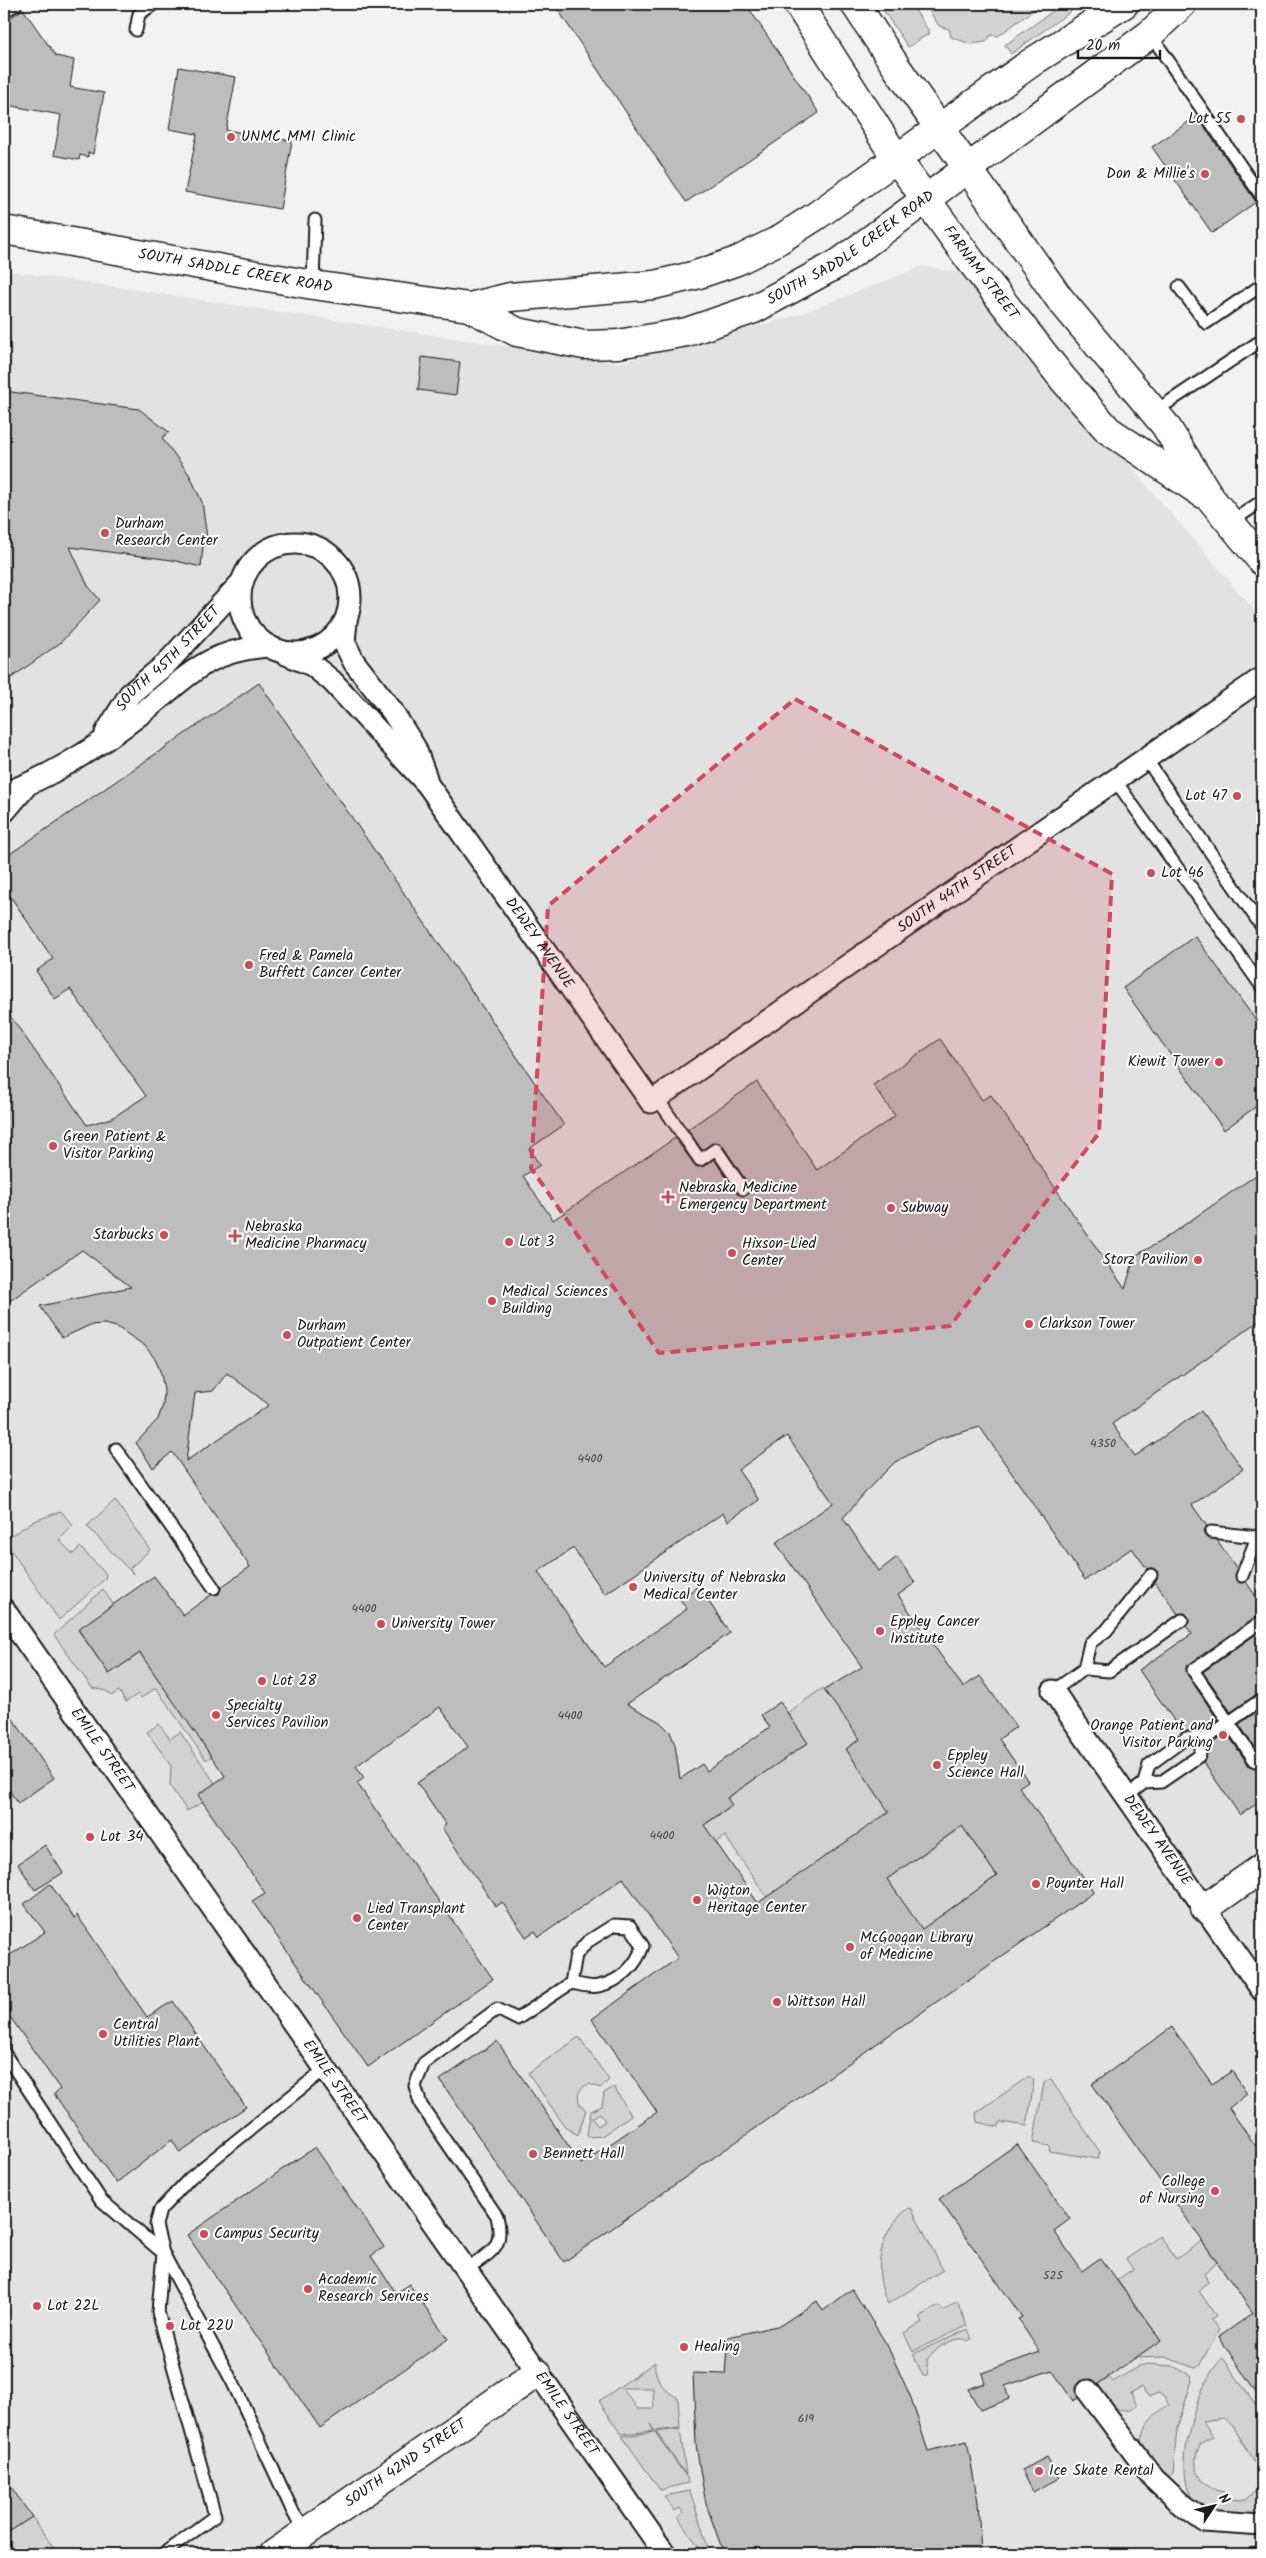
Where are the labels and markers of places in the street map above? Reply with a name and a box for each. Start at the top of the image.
place label: Lot 55 [1188,107,1232,131]
marker: Lot 55 [1235,113,1247,125]
place label: UNMC MMI Clinic [241,125,356,149]
marker: UNMC MMI Clinic [225,131,237,143]
place label: Don & Millie's [1106,162,1196,186]
marker: Don & Millie's [1199,168,1211,180]
place label: Durham Research Center [115,512,219,553]
marker: Durham Research Center [99,527,111,539]
place label: Lot 47 [1185,784,1228,808]
marker: Lot 47 [1231,790,1243,802]
place label: Lot 46 [1161,861,1204,885]
marker: Lot 46 [1145,867,1157,879]
place label: Fred & Pamela Buffett Cancer Center [259,944,402,985]
marker: Fred & Pamela Buffett Cancer Center [243,959,255,971]
place label: Kiewit Tower [1128,1050,1210,1074]
marker: Kiewit Tower [1213,1056,1225,1068]
place label: Green Patient & Visitor Parking [63,1125,166,1166]
marker: Green Patient & Visitor Parking [47,1140,59,1152]
place label: Nebraska Medicine Emergency Department [679,1176,827,1217]
marker: Nebraska Medicine Emergency Department [661,1190,675,1204]
place label: Subway [901,1196,949,1220]
marker: Subway [885,1202,897,1214]
place label: Nebraska Medicine Pharmacy [245,1215,367,1256]
place label: Starbucks [93,1223,155,1247]
marker: Starbucks [158,1229,170,1241]
marker: Nebraska Medicine Pharmacy [229,1230,241,1242]
place label: Lot 3 [519,1230,555,1254]
place label: Hixson-Lied Center [742,1232,817,1273]
marker: Lot 3 [503,1236,515,1248]
marker: Hixson-Lied Center [726,1247,738,1259]
place label: Storz Pavilion [1103,1248,1188,1272]
marker: Storz Pavilion [1192,1254,1204,1266]
place label: Medical Sciences Building [502,1280,608,1321]
marker: Medical Sciences Building [486,1295,498,1307]
place label: Clarkson Tower [1039,1312,1136,1336]
place label: Durham Outpatient Center [297,1314,412,1355]
marker: Clarkson Tower [1023,1318,1035,1330]
marker: Durham Outpatient Center [281,1329,293,1341]
place label: University of Nebraska Medical Center [643,1566,786,1607]
marker: University of Nebraska Medical Center [627,1581,639,1593]
place label: Eppley Cancer Institute [890,1610,980,1651]
place label: University Tower [391,1612,496,1636]
marker: University Tower [375,1618,387,1630]
marker: Eppley Cancer Institute [874,1625,886,1637]
place label: Lot 28 [272,1669,318,1693]
marker: Lot 28 [256,1675,268,1687]
place label: Specialty Services Pavilion [226,1694,329,1735]
marker: Specialty Services Pavilion [210,1709,222,1721]
place label: Orange Patient and Visitor Parking [1090,1714,1214,1755]
marker: Orange Patient and Visitor Parking [1217,1729,1229,1741]
place label: Eppley Science Hall [947,1744,1024,1785]
marker: Eppley Science Hall [931,1759,943,1771]
place label: Lot 34 [100,1825,144,1849]
marker: Lot 34 [84,1831,96,1843]
place label: Poynter Hall [1046,1872,1124,1896]
marker: Poynter Hall [1030,1878,1042,1890]
place label: Wigton Heritage Center [707,1879,807,1920]
marker: Wigton Heritage Center [691,1894,703,1906]
place label: Lied Transplant Center [367,1897,465,1938]
marker: Lied Transplant Center [351,1912,363,1924]
place label: McGoogan Library of Medicine [860,1926,974,1967]
marker: McGoogan Library of Medicine [844,1941,856,1953]
place label: Wittson Hall [787,1990,866,2014]
marker: Wittson Hall [771,1996,783,2008]
place label: Central Utilities Plant [113,2013,200,2054]
marker: Central Utilities Plant [97,2028,109,2040]
place label: Bennett Hall [543,2142,624,2166]
marker: Bennett Hall [527,2148,539,2160]
place label: College of Nursing [1139,2170,1205,2211]
marker: College of Nursing [1209,2185,1221,2197]
place label: Campus Security [214,2222,320,2246]
marker: Campus Security [198,2228,210,2240]
place label: Academic Research Services [318,2268,429,2309]
marker: Academic Research Services [302,2283,314,2295]
place label: Lot 22L [47,2294,99,2318]
marker: Lot 22L [31,2300,43,2312]
place label: Lot 22U [180,2314,233,2338]
marker: Lot 22U [164,2320,176,2332]
place label: Healing [694,2335,740,2359]
marker: Healing [678,2341,690,2353]
place label: Ice Skate Rental [1049,2459,1154,2483]
marker: Ice Skate Rental [1033,2465,1045,2477]

